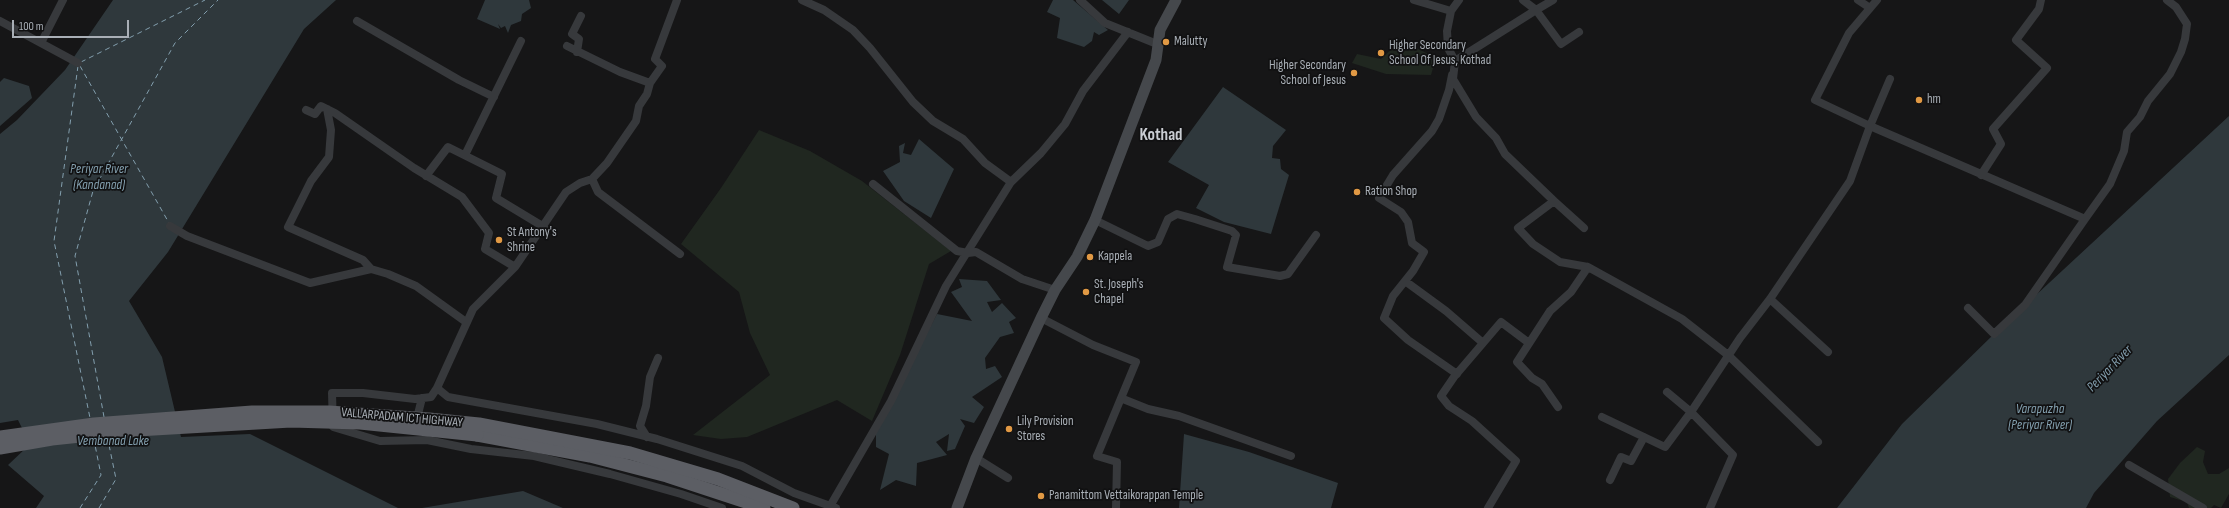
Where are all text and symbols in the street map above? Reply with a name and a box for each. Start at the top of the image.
scale bar [14,12,131,38]
text: 100 m [19,19,44,34]
place label: Malutty [1174,34,1208,50]
marker: Malutty [1161,37,1171,47]
place label: Higher Secondary School Of Jesus, Kothad [1389,38,1491,69]
marker: Higher Secondary School Of Jesus, Kothad [1376,48,1386,58]
place label: Higher Secondary School of Jesus [1269,58,1346,89]
marker: Higher Secondary School of Jesus [1349,68,1359,78]
place label: hm [1927,92,1941,108]
marker: hm [1914,95,1924,105]
district label: Kothad [1139,126,1183,146]
water label: Periyar River (Kandanad) [70,161,128,194]
place label: Ration Shop [1365,184,1417,200]
marker: Ration Shop [1352,187,1362,197]
place label: St Antony's Shrine [507,225,557,256]
marker: St Antony's Shrine [494,235,504,245]
place label: Kappela [1098,249,1132,265]
marker: Kappela [1085,252,1095,262]
place label: St. Joseph's Chapel [1094,277,1143,308]
marker: St. Joseph's Chapel [1081,287,1091,297]
water label: Periyar River [2084,342,2136,396]
water label: Varapuzha (Periyar River) [2008,401,2072,434]
street label: VALLARPADAM ICT HIGHWAY [341,405,463,431]
place label: Lily Provision Stores [1017,414,1074,445]
marker: Lily Provision Stores [1004,424,1014,434]
water label: Vembanad Lake [77,433,149,449]
place label: Panamittom Vettaikorappan Temple [1049,488,1203,504]
marker: Panamittom Vettaikorappan Temple [1036,491,1046,501]

